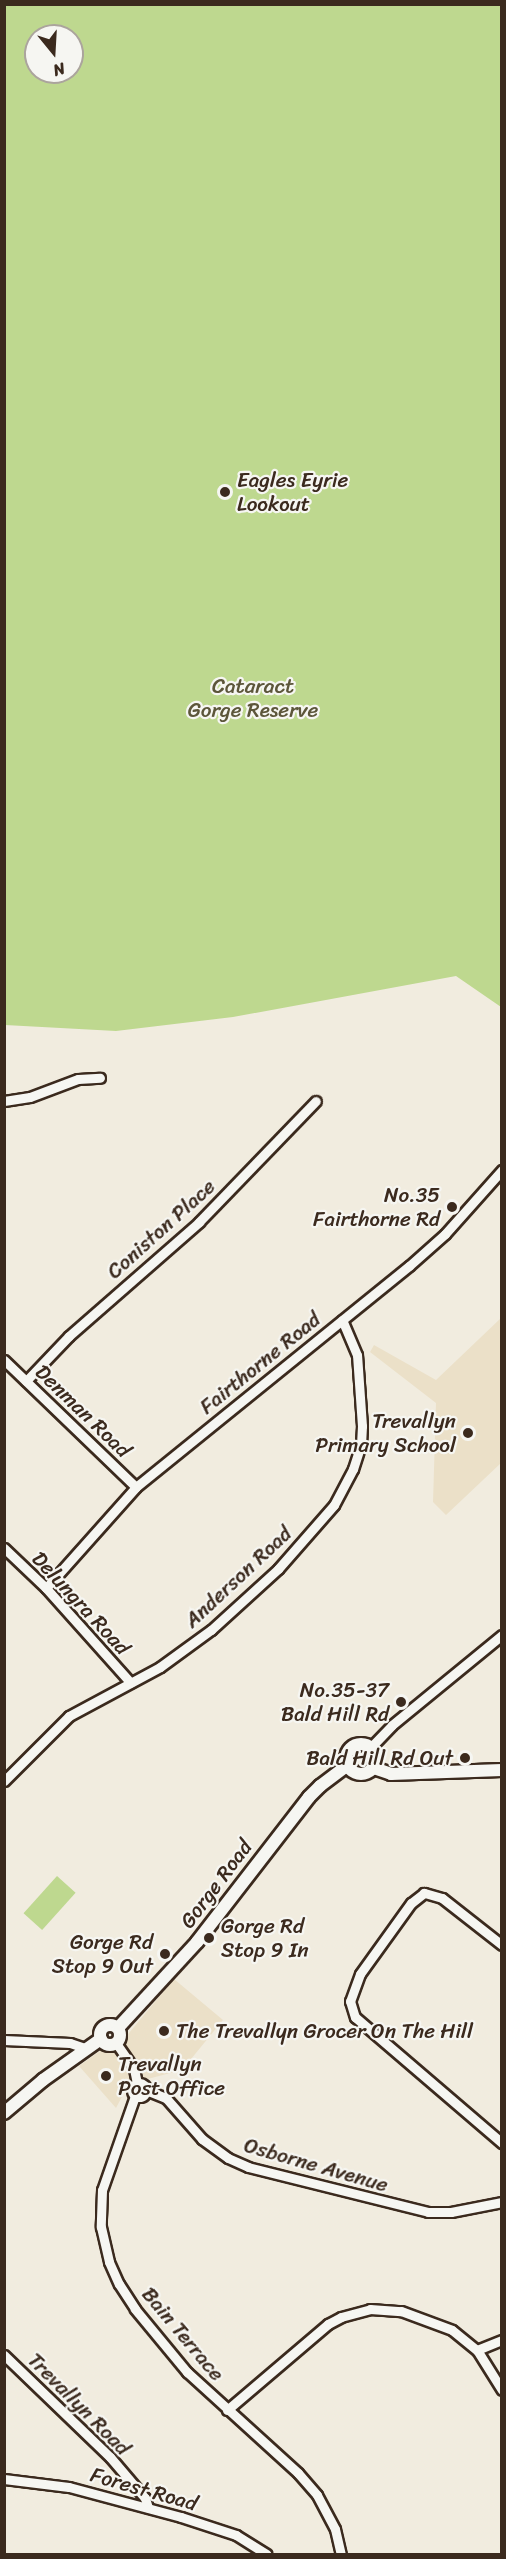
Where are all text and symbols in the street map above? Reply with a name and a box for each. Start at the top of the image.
north arrow [24,24,84,84]
text: N [49,54,69,85]
place label: Eagles Eyrie Lookout [237,467,348,517]
marker: Eagles Eyrie Lookout [218,485,232,499]
park label: Cataract Gorge Reserve [187,673,319,723]
street label: Coniston Place [102,1174,220,1284]
place label: No.35 Fairthorne Rd [313,1182,440,1232]
marker: No.35 Fairthorne Rd [445,1200,459,1214]
street label: Fairthorne Road [194,1307,326,1419]
street label: Denman Road [30,1359,136,1463]
place label: Trevallyn Primary School [315,1408,456,1458]
marker: Trevallyn Primary School [461,1426,475,1440]
street label: Anderson Road [179,1521,297,1633]
street label: Delungra Road [27,1546,135,1660]
place label: No.35-37 Bald Hill Rd [281,1677,389,1727]
marker: No.35-37 Bald Hill Rd [394,1695,408,1709]
place label: Bald Hill Rd Out [305,1745,453,1771]
marker: Bald Hill Rd Out [458,1751,472,1765]
street label: Gorge Road [175,1835,257,1933]
place label: Gorge Rd Stop 9 In [221,1913,309,1963]
place label: Gorge Rd Stop 9 Out [51,1929,153,1979]
marker: Gorge Rd Stop 9 In [202,1931,216,1945]
marker: Gorge Rd Stop 9 Out [158,1947,172,1961]
place label: The Trevallyn Grocer On The Hill [176,2018,474,2044]
marker: The Trevallyn Grocer On The Hill [157,2024,171,2038]
place label: Trevallyn Post Office [118,2051,225,2101]
marker: Trevallyn Post Office [99,2069,113,2083]
street label: Osborne Avenue [241,2132,391,2198]
street label: Bain Terrace [136,2282,230,2386]
street label: Trevallyn Road [23,2348,135,2460]
street label: Forest Road [88,2462,200,2516]

